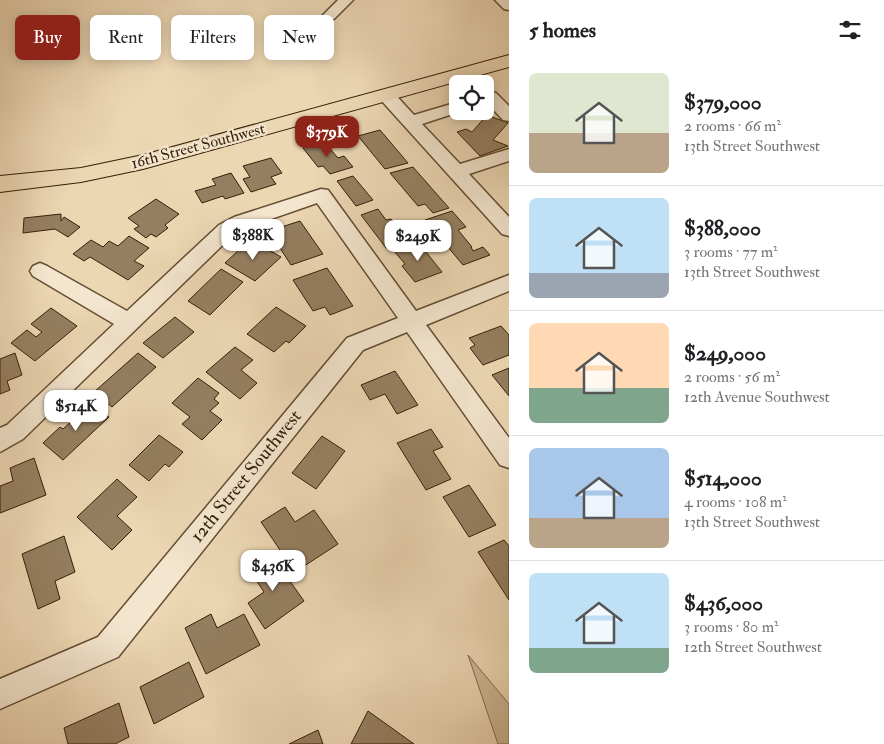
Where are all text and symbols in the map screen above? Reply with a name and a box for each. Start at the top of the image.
chip: Buy [15,15,80,60]
chip: Rent [90,15,161,60]
chip: Filters [171,15,254,60]
chip: New [264,15,334,60]
icon: filters [836,16,864,44]
text: 5 homes [529,17,596,44]
map controls [449,75,494,120]
button: locate [449,75,494,120]
text: $379,000 [684,89,762,116]
icon: home [569,93,629,153]
pin: $379K [292,116,362,158]
text: 2 rooms · 66 m² [684,116,781,136]
street label: 16th Street Southwest [129,118,267,174]
text: $379K [306,122,348,142]
text: 13th Street Southwest [684,136,820,156]
text: $388,000 [684,215,761,242]
pin: $388K [218,218,288,261]
icon: home [569,218,629,278]
pin: $249K [383,220,453,262]
text: $388K [232,225,274,245]
text: $249K [395,226,441,246]
text: 3 rooms · 77 m² [684,242,778,262]
text: 13th Street Southwest [684,262,820,282]
text: $249,000 [684,340,766,367]
icon: home [569,343,629,403]
text: 2 rooms · 56 m² [684,367,780,387]
text: 12th Avenue Southwest [684,387,830,407]
pin: $514K [41,390,111,432]
text: $514K [55,396,97,416]
street label: 12th Street Southwest [185,405,307,547]
text: $514,000 [684,465,762,492]
icon: home [569,468,629,528]
text: 4 rooms · 108 m² [684,492,787,512]
text: 13th Street Southwest [684,512,820,532]
pin: $436K [238,550,308,592]
text: $436K [251,556,295,576]
text: $436,000 [684,590,763,617]
icon: home [569,593,629,653]
text: 3 rooms · 80 m² [684,617,779,637]
text: 12th Street Southwest [684,637,822,657]

